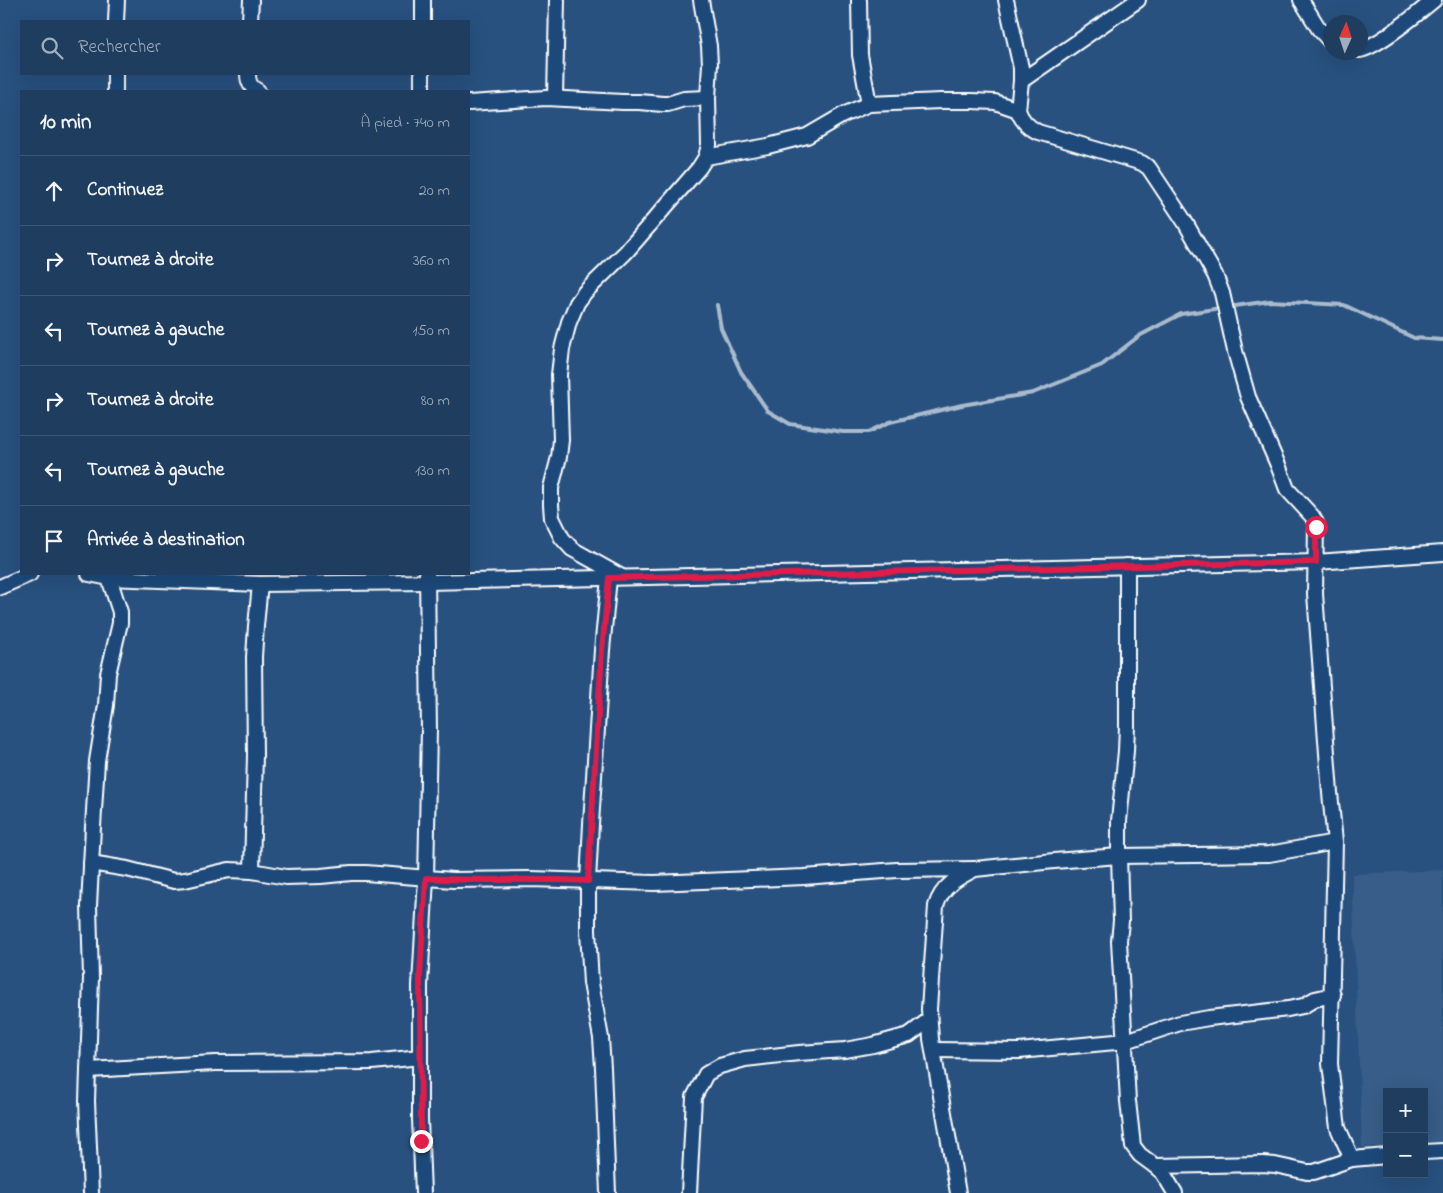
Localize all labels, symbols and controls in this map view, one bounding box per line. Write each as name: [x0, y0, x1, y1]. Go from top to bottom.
north arrow: [1323, 15, 1368, 60]
search box: [20, 20, 470, 75]
icon: search: [38, 34, 66, 62]
text: Rechercher: [78, 34, 161, 61]
text: 10 min: [40, 108, 91, 138]
text: À pied · 740 m: [360, 111, 450, 135]
icon: ahead: [40, 177, 68, 205]
text: Continuez: [87, 177, 163, 204]
text: 20 m: [419, 179, 450, 203]
icon: right: [40, 247, 68, 275]
text: Tournez à droite: [87, 247, 213, 274]
text: 360 m: [413, 249, 450, 273]
icon: left: [40, 317, 68, 345]
text: Tournez à gauche: [87, 317, 224, 344]
text: 150 m: [412, 319, 450, 343]
icon: right: [40, 387, 68, 415]
text: Tournez à droite: [87, 387, 213, 414]
text: 80 m: [421, 389, 450, 413]
icon: left: [40, 457, 68, 485]
text: Tournez à gauche: [87, 457, 224, 484]
text: 130 m: [415, 459, 450, 483]
route start: [1305, 516, 1328, 539]
icon: arrive: [40, 527, 68, 555]
text: Arrivée à destination: [87, 527, 245, 554]
map controls: [1383, 1088, 1428, 1178]
button: +: [1383, 1088, 1428, 1133]
route end: [410, 1130, 433, 1153]
button: −: [1383, 1133, 1428, 1178]

